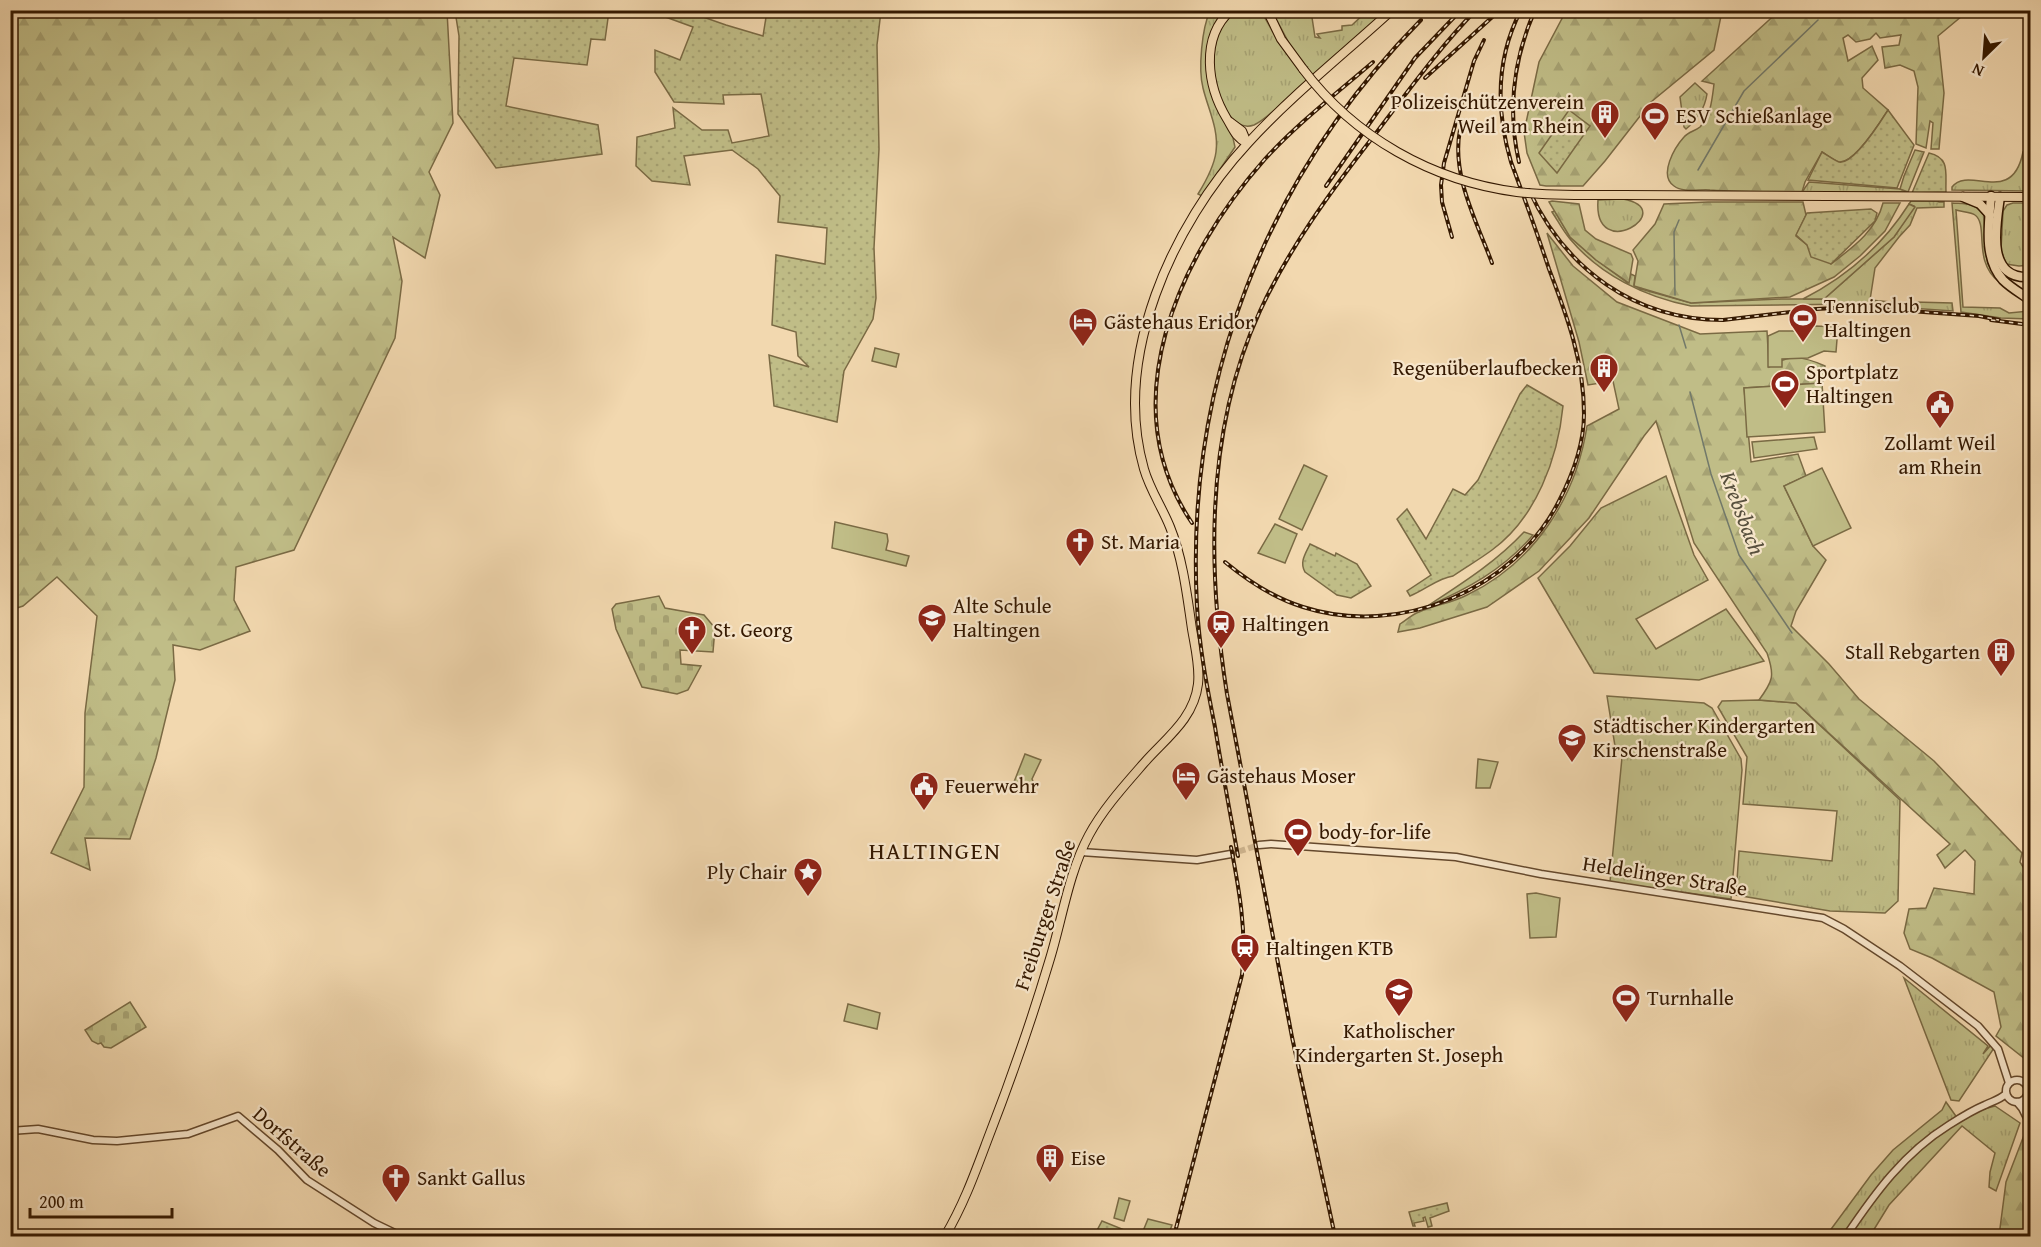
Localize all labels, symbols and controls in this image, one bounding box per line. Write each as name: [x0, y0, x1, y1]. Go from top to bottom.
north arrow: [1954, 27, 2014, 87]
text: N: [1967, 57, 1988, 84]
place label: Polizeischützenverein Weil am Rhein: [1391, 86, 1584, 141]
building icon: Polizeischützenverein Weil am Rhein: [1589, 98, 1621, 140]
sports icon: ESV Schießanlage: [1639, 100, 1671, 142]
place label: ESV Schießanlage: [1676, 100, 1832, 131]
place label: Tennisclub Haltingen: [1824, 290, 1920, 345]
sports icon: Tennisclub Haltingen: [1787, 302, 1819, 344]
hotel icon: Gästehaus Eridor: [1067, 306, 1099, 348]
place label: Gästehaus Eridor: [1104, 306, 1254, 337]
place label: Regenüberlaufbecken: [1393, 352, 1583, 383]
building icon: Regenüberlaufbecken: [1588, 352, 1620, 394]
place label: Sportplatz Haltingen: [1806, 356, 1898, 411]
sports icon: Sportplatz Haltingen: [1769, 368, 1801, 410]
public building icon: Zollamt Weil am Rhein: [1924, 388, 1956, 430]
place label: Zollamt Weil am Rhein: [1884, 427, 1996, 482]
water label: Krebsbach: [1712, 466, 1774, 560]
church icon: St. Maria: [1064, 526, 1096, 568]
place label: St. Maria: [1101, 526, 1180, 557]
place label: Alte Schule Haltingen: [953, 590, 1052, 645]
school or university icon: Alte Schule Haltingen: [916, 602, 948, 644]
station icon: Haltingen: [1205, 608, 1237, 650]
place label: Haltingen: [1242, 608, 1329, 639]
church icon: St. Georg: [676, 614, 708, 656]
place label: St. Georg: [713, 614, 793, 645]
place label: Stall Rebgarten: [1845, 636, 1980, 667]
building icon: Stall Rebgarten: [1985, 636, 2017, 678]
place label: Städtischer Kindergarten Kirschenstraße: [1593, 710, 1815, 765]
school or university icon: Städtischer Kindergarten Kirschenstraße: [1556, 722, 1588, 764]
hotel icon: Gästehaus Moser: [1170, 760, 1202, 802]
place label: Gästehaus Moser: [1207, 760, 1356, 791]
public building icon: Feuerwehr: [908, 770, 940, 812]
place label: Feuerwehr: [945, 770, 1039, 801]
sports icon: body-for-life: [1282, 816, 1314, 858]
place label: body-for-life: [1319, 816, 1431, 847]
district label: HALTINGEN: [869, 833, 1001, 868]
street label: Freiburger Straße: [1006, 835, 1084, 994]
street label: Heldelinger Straße: [1581, 847, 1750, 904]
place label: Ply Chair: [707, 856, 787, 887]
place icon: Ply Chair: [792, 856, 824, 898]
station icon: Haltingen KTB: [1229, 932, 1261, 974]
place label: Haltingen KTB: [1266, 932, 1394, 963]
school or university icon: Katholischer Kindergarten St. Joseph: [1383, 976, 1415, 1018]
sports icon: Turnhalle: [1610, 982, 1642, 1024]
place label: Turnhalle: [1647, 982, 1734, 1013]
place label: Katholischer Kindergarten St. Joseph: [1295, 1015, 1503, 1070]
street label: Dorfstraße: [246, 1099, 339, 1185]
building icon: Eise: [1034, 1142, 1066, 1184]
place label: Eise: [1071, 1142, 1106, 1173]
church icon: Sankt Gallus: [380, 1162, 412, 1204]
place label: Sankt Gallus: [417, 1162, 525, 1193]
scale bar: [30, 1181, 172, 1219]
text: 200 m: [39, 1188, 84, 1215]

